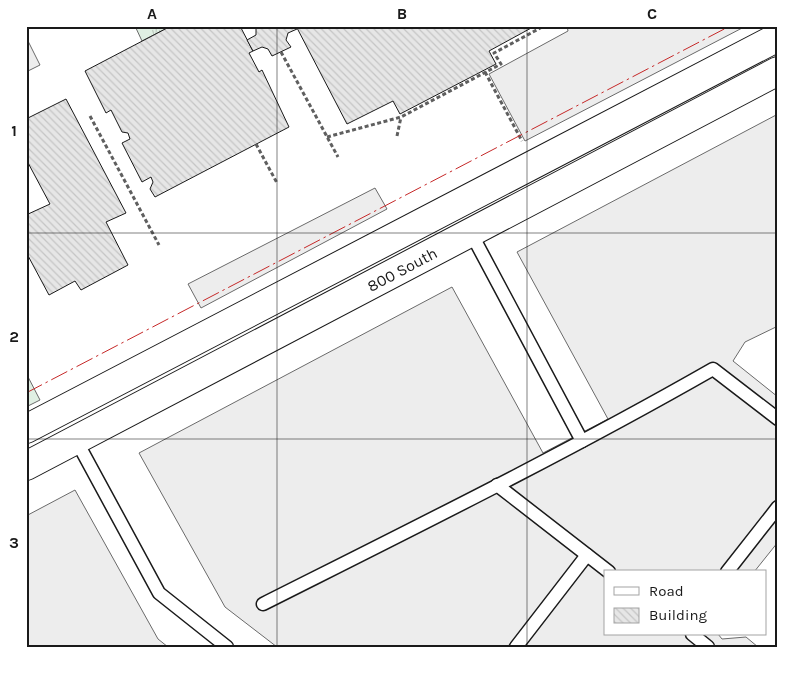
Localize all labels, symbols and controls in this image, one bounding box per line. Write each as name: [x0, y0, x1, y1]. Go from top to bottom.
text: A: [147, 4, 157, 23]
text: B: [397, 4, 407, 23]
text: C: [647, 4, 657, 23]
text: 1: [11, 121, 17, 140]
street label: 800 South: [364, 243, 440, 296]
text: 2: [9, 327, 19, 346]
text: 3: [9, 533, 19, 552]
legend: [604, 570, 766, 636]
text: Road: [649, 582, 684, 600]
text: Building: [649, 606, 707, 624]

